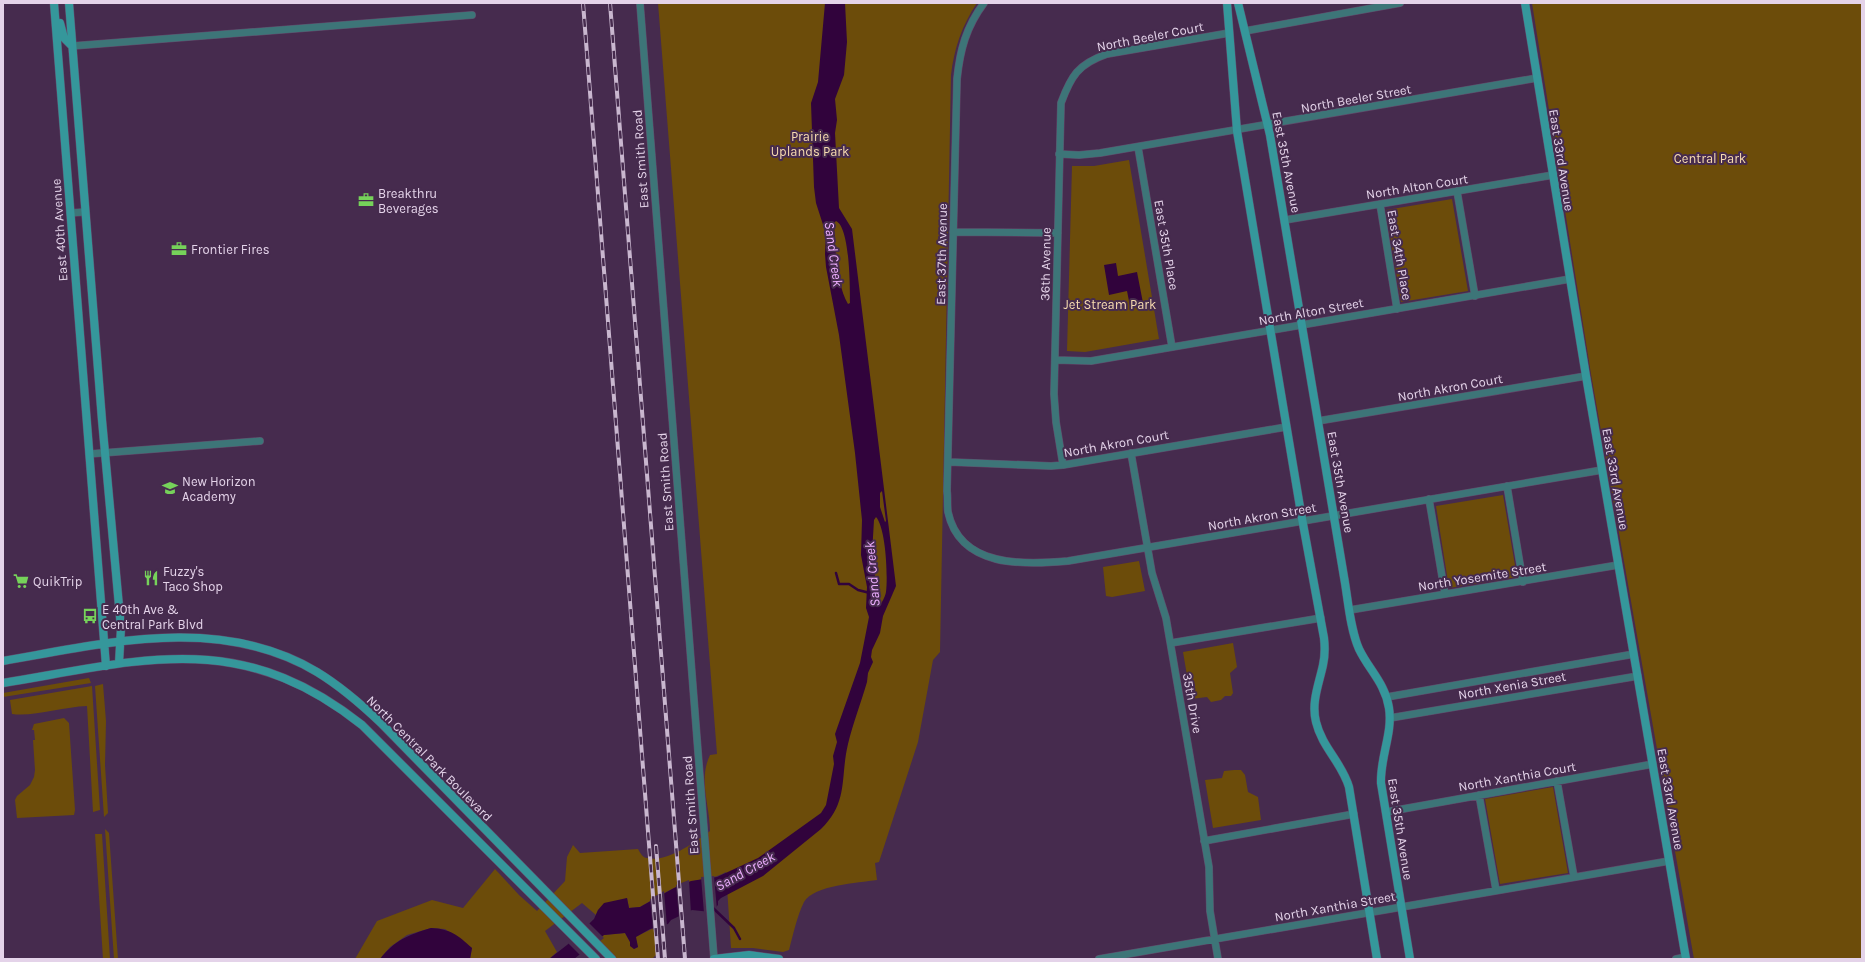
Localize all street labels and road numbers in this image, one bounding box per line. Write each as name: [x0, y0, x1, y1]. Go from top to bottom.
street label: North Beeler Court: [1095, 19, 1205, 54]
street label: North Beeler Street: [1300, 81, 1413, 116]
street label: East 33rd Avenue: [1546, 108, 1577, 212]
street label: East Smith Road: [630, 109, 651, 209]
street label: East 35th Avenue: [1269, 110, 1304, 214]
street label: North Alton Court: [1365, 171, 1469, 202]
street label: East 40th Avenue: [48, 178, 71, 282]
street label: East 35th Place: [1151, 199, 1182, 292]
street label: East 37th Avenue: [933, 203, 950, 305]
street label: East 34th Place: [1384, 209, 1415, 302]
street label: 36th Avenue: [1037, 227, 1054, 301]
street label: North Alton Street: [1257, 295, 1365, 328]
street label: North Akron Court: [1396, 371, 1504, 404]
street label: North Akron Court: [1062, 427, 1170, 460]
street label: East 33rd Avenue: [1599, 427, 1632, 531]
street label: East 35th Avenue: [1324, 430, 1357, 534]
street label: East Smith Road: [655, 432, 676, 532]
street label: North Akron Street: [1207, 500, 1318, 533]
street label: North Yosemite Street: [1417, 559, 1547, 594]
street label: North Xenia Street: [1457, 669, 1567, 702]
street label: 35th Drive: [1180, 672, 1205, 735]
street label: North Central Park Boulevard: [364, 692, 496, 824]
street label: East 33rd Avenue: [1654, 747, 1687, 851]
street label: East Smith Road: [680, 755, 701, 855]
street label: North Xanthia Court: [1457, 759, 1577, 794]
street label: East 35th Avenue: [1385, 777, 1416, 881]
street label: North Xanthia Street: [1274, 888, 1397, 925]

